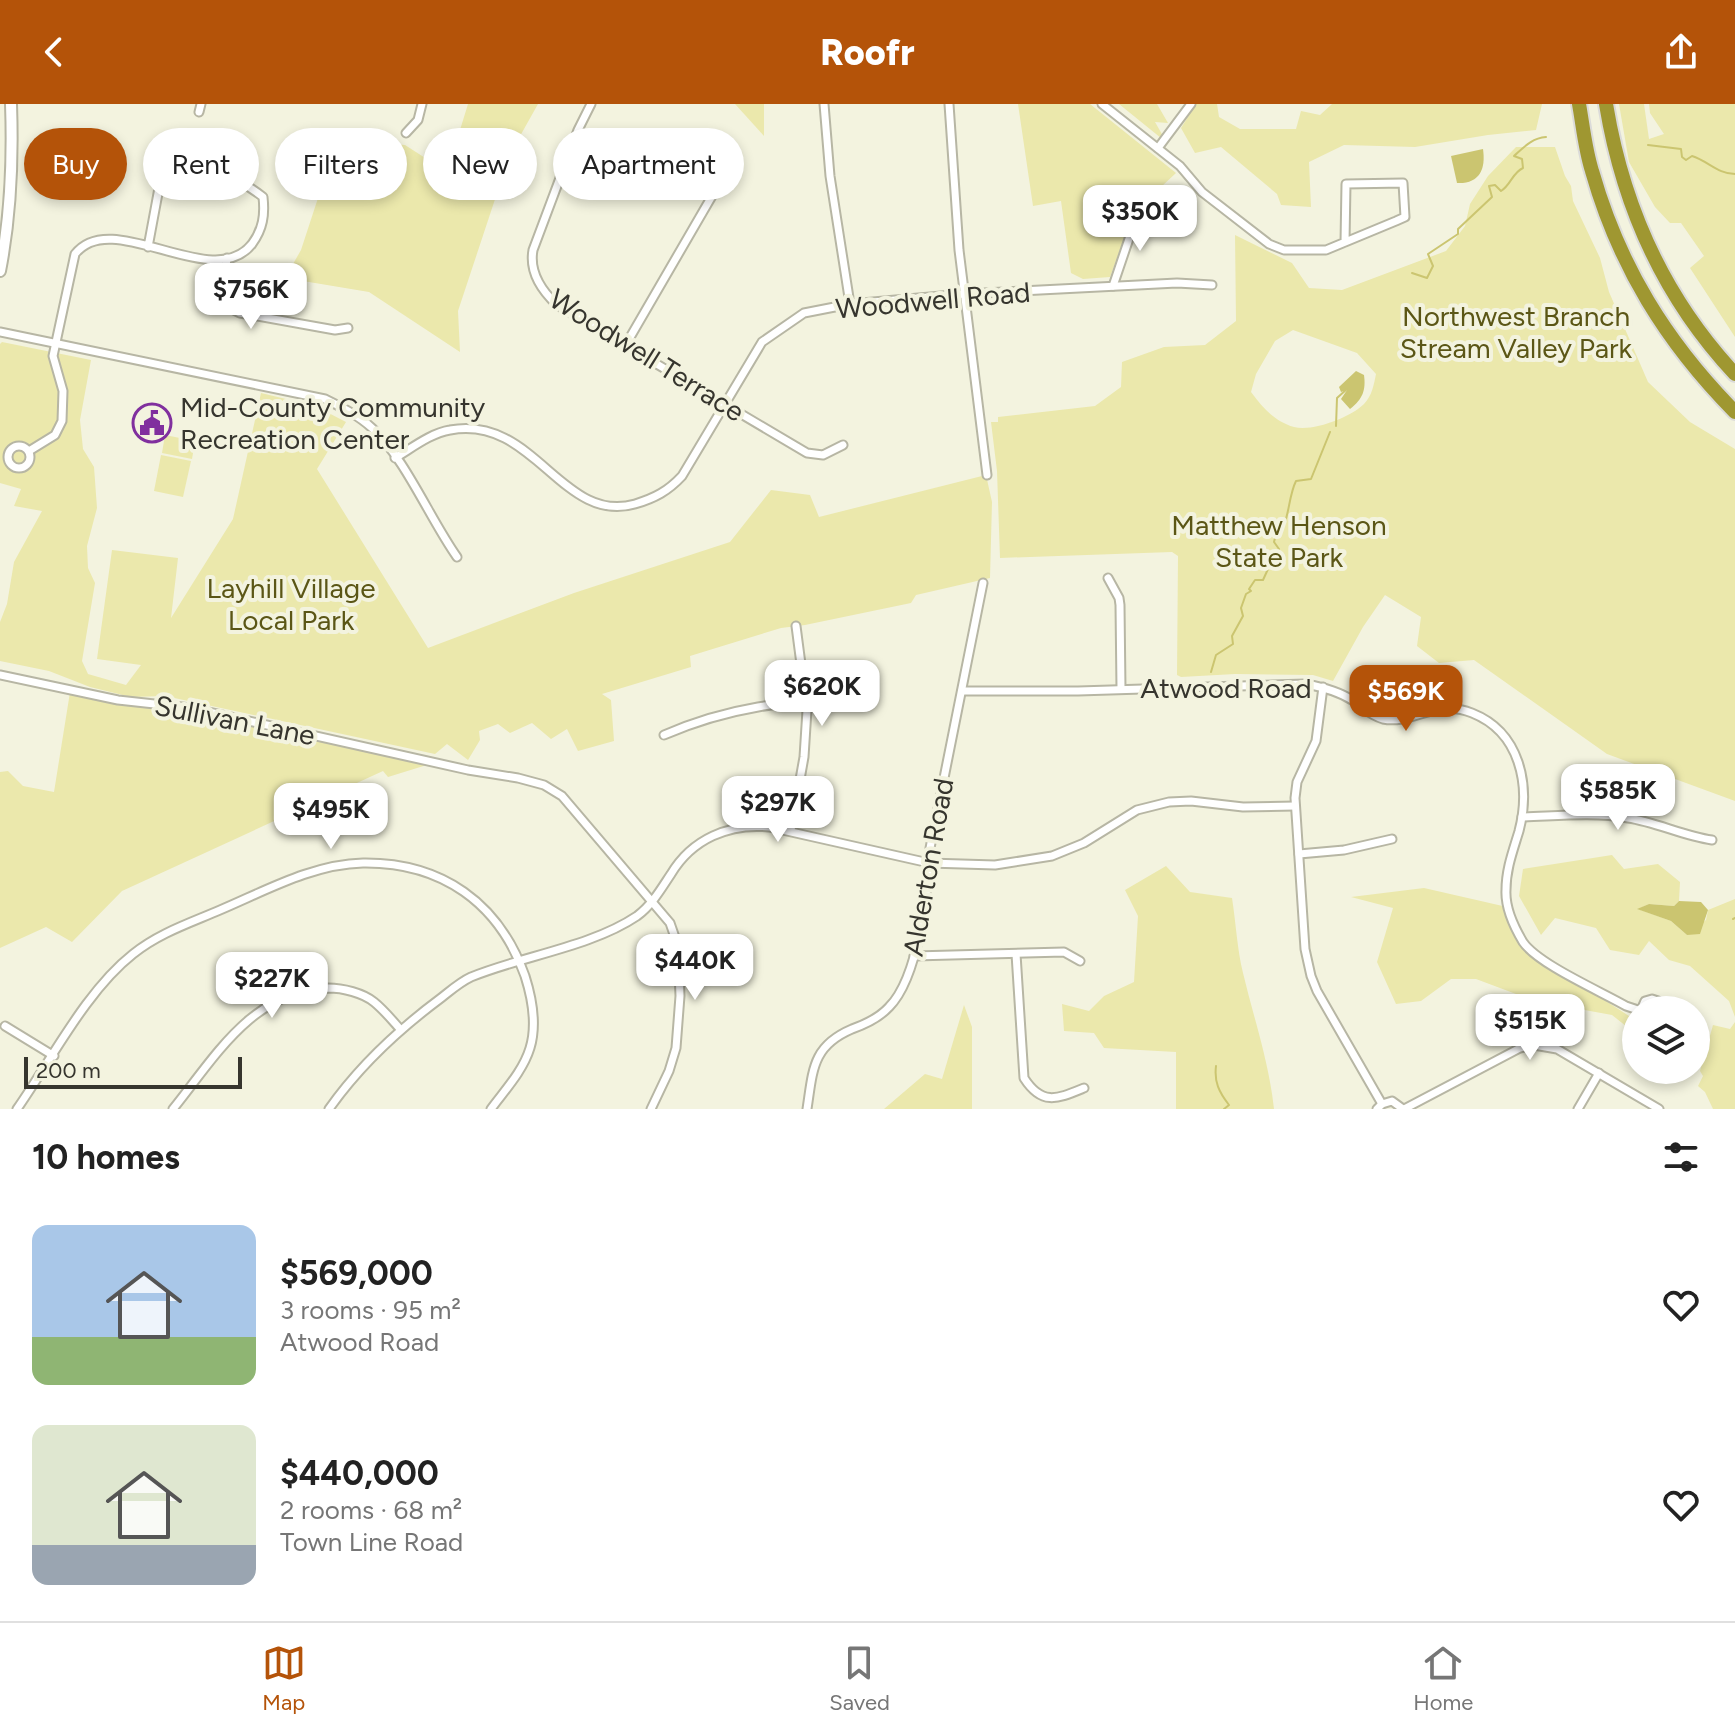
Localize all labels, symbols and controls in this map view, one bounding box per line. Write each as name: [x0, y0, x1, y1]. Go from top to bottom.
icon: back: [32, 30, 76, 74]
icon: share: [1659, 30, 1703, 74]
text: Roofr: [820, 31, 915, 74]
chip: Buy: [24, 128, 127, 200]
chip: Rent: [143, 128, 259, 200]
chip: Filters: [275, 128, 407, 200]
chip: New: [423, 128, 537, 200]
chip: Apartment: [553, 128, 744, 200]
pin: $350K: [1084, 185, 1196, 253]
text: $350K: [1101, 195, 1179, 227]
pin: $756K: [195, 263, 307, 331]
text: $756K: [213, 273, 289, 305]
street label: Woodwell Road: [834, 275, 1032, 325]
street label: Woodwell Terrace: [543, 281, 751, 429]
park label: Northwest Branch Stream Valley Park: [1400, 299, 1633, 365]
place label: Mid-County Community Recreation Center: [180, 390, 486, 456]
public building icon: Mid-County Community Recreation Center: [131, 402, 173, 444]
park label: Matthew Henson State Park: [1171, 508, 1387, 574]
park label: Layhill Village Local Park: [207, 571, 375, 637]
pin: $620K: [766, 660, 878, 728]
pin: $569K: [1350, 665, 1462, 733]
text: $620K: [783, 670, 861, 702]
street label: Atwood Road: [1140, 671, 1312, 705]
text: $569K: [1368, 675, 1445, 707]
street label: Sullivan Lane: [152, 688, 318, 752]
pin: $585K: [1562, 764, 1674, 832]
text: $585K: [1579, 774, 1657, 806]
street label: Alderton Road: [896, 775, 960, 959]
pin: $297K: [722, 776, 834, 844]
pin: $495K: [275, 783, 387, 851]
text: $297K: [740, 786, 816, 818]
text: $495K: [292, 793, 370, 825]
pin: $440K: [639, 934, 751, 1002]
text: $440K: [654, 944, 736, 976]
pin: $227K: [216, 952, 328, 1020]
text: $227K: [234, 962, 310, 994]
pin: $515K: [1474, 994, 1586, 1062]
map controls: [1622, 996, 1710, 1084]
button: layers: [1622, 996, 1710, 1084]
text: $515K: [1494, 1004, 1566, 1036]
scale bar: [24, 1053, 242, 1089]
text: 200 m: [36, 1057, 101, 1084]
icon: filters: [1659, 1135, 1703, 1179]
text: 10 homes: [32, 1137, 180, 1178]
text: $569,000: [280, 1253, 433, 1294]
icon: home: [96, 1257, 192, 1353]
icon: heart: [1659, 1283, 1703, 1327]
text: 3 rooms · 95 m²: [280, 1294, 461, 1326]
text: Atwood Road: [280, 1326, 439, 1358]
text: $440,000: [280, 1453, 439, 1494]
icon: home: [96, 1457, 192, 1553]
icon: heart: [1659, 1483, 1703, 1527]
text: 2 rooms · 68 m²: [280, 1494, 462, 1526]
text: Town Line Road: [280, 1526, 463, 1558]
tab: Map: [262, 1641, 306, 1716]
tab: Saved: [829, 1641, 890, 1716]
tab: Home: [1413, 1641, 1473, 1716]

